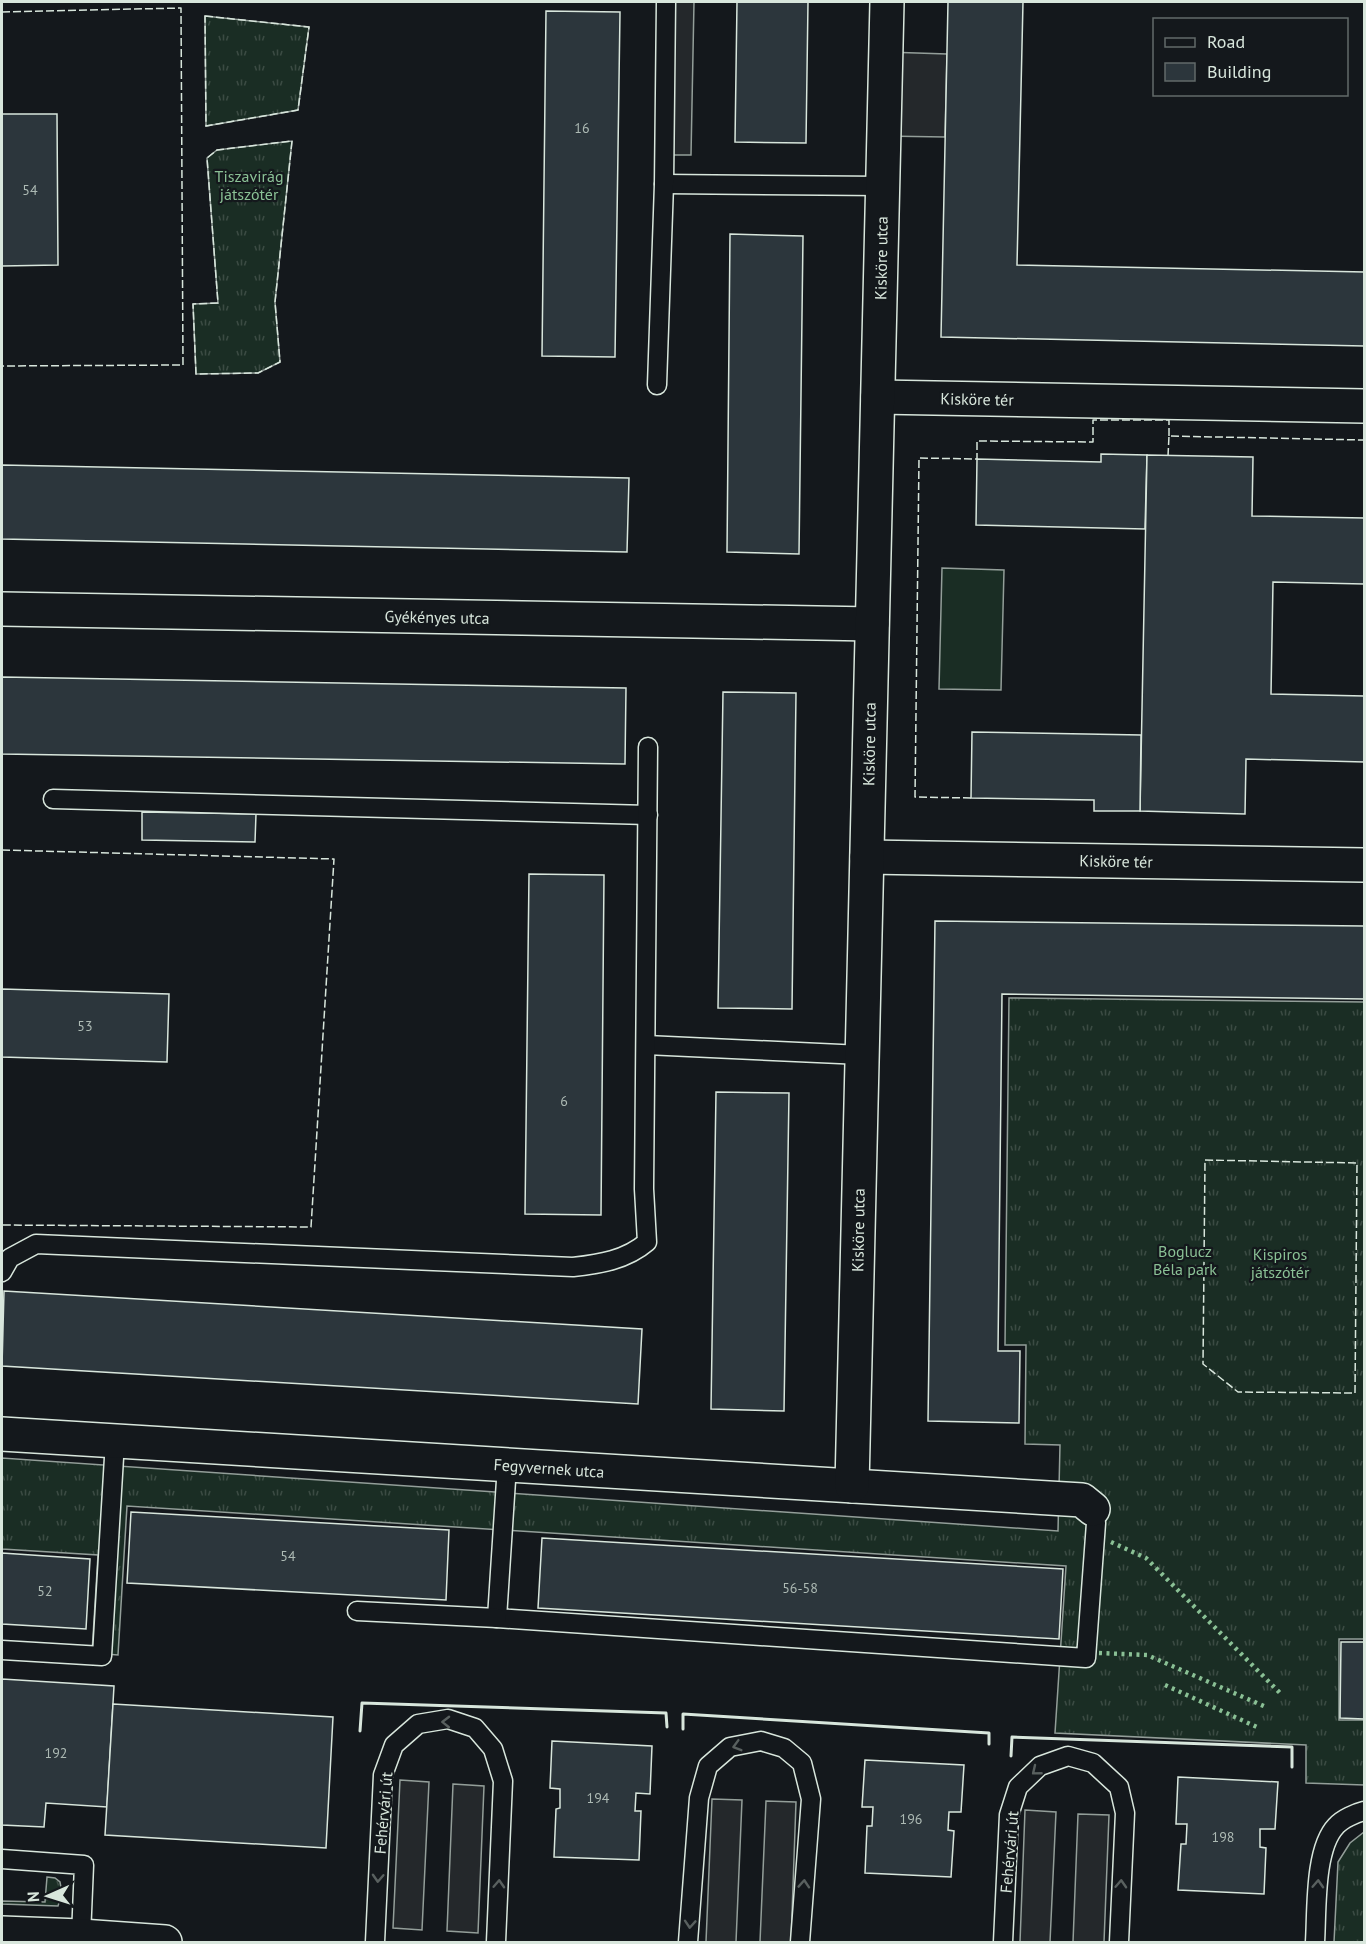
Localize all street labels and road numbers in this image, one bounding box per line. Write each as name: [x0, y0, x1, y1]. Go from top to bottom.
street label: Kisköre utca: [870, 216, 892, 300]
street label: Kisköre tér: [940, 388, 1014, 410]
street label: Gyékényes utca: [384, 606, 490, 628]
street label: Kisköre utca: [858, 702, 880, 786]
street label: Kisköre tér: [1079, 850, 1153, 872]
street label: Kisköre utca: [847, 1188, 869, 1272]
street label: Fegyvernek utca: [493, 1454, 605, 1482]
street label: Fehérvári út: [369, 1771, 397, 1855]
street label: Fehérvári út: [995, 1810, 1023, 1894]

